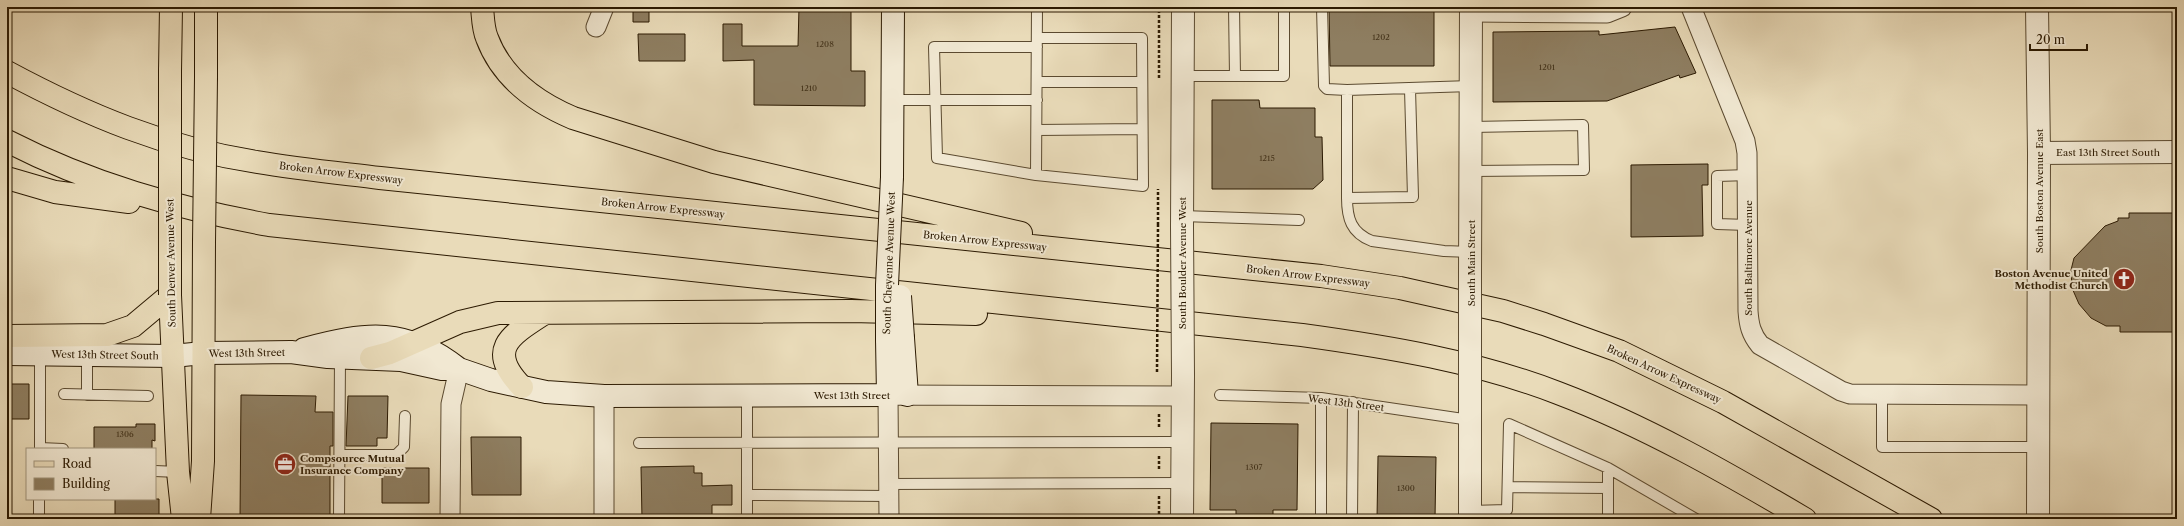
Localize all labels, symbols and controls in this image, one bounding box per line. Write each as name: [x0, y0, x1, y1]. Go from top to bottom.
scale bar: [2030, 26, 2087, 52]
house number: 1202: [1372, 32, 1390, 42]
text: 20 m: [2036, 32, 2065, 47]
house number: 1208: [816, 39, 834, 49]
house number: 1201: [1539, 62, 1556, 72]
house number: 1210: [801, 83, 817, 93]
street label: South Boston Avenue East: [2033, 128, 2046, 253]
street label: East 13th Street South: [2056, 146, 2161, 159]
house number: 1215: [1259, 153, 1275, 163]
street label: Broken Arrow Expressway: [278, 159, 404, 187]
street label: South Cheyenne Avenue West: [880, 191, 898, 335]
street label: Broken Arrow Expressway: [600, 195, 726, 221]
street label: South Boulder Avenue West: [1176, 196, 1189, 329]
street label: South Denver Avenue West: [163, 198, 179, 328]
street label: South Baltimore Avenue: [1742, 200, 1755, 316]
street label: South Main Street: [1465, 219, 1478, 306]
street label: Broken Arrow Expressway: [922, 228, 1048, 254]
street label: Broken Arrow Expressway: [1245, 262, 1371, 290]
church icon: Boston Avenue United Methodist Church: [2111, 266, 2137, 292]
place label: Boston Avenue United Methodist Church: [1994, 267, 2108, 292]
street label: Broken Arrow Expressway: [1605, 342, 1724, 406]
street label: West 13th Street: [208, 346, 286, 360]
street label: West 13th Street South: [50, 348, 160, 362]
street label: West 13th Street: [813, 389, 891, 402]
street label: West 13th Street: [1306, 392, 1385, 414]
house number: 1306: [116, 429, 134, 439]
legend: [26, 448, 156, 500]
office icon: Compsource Mutual Insurance Company: [272, 451, 298, 477]
place label: Compsource Mutual Insurance Company: [300, 452, 405, 477]
text: Road: [62, 456, 92, 471]
house number: 1307: [1246, 462, 1262, 472]
text: Building: [62, 476, 110, 491]
house number: 1300: [1397, 483, 1415, 493]

